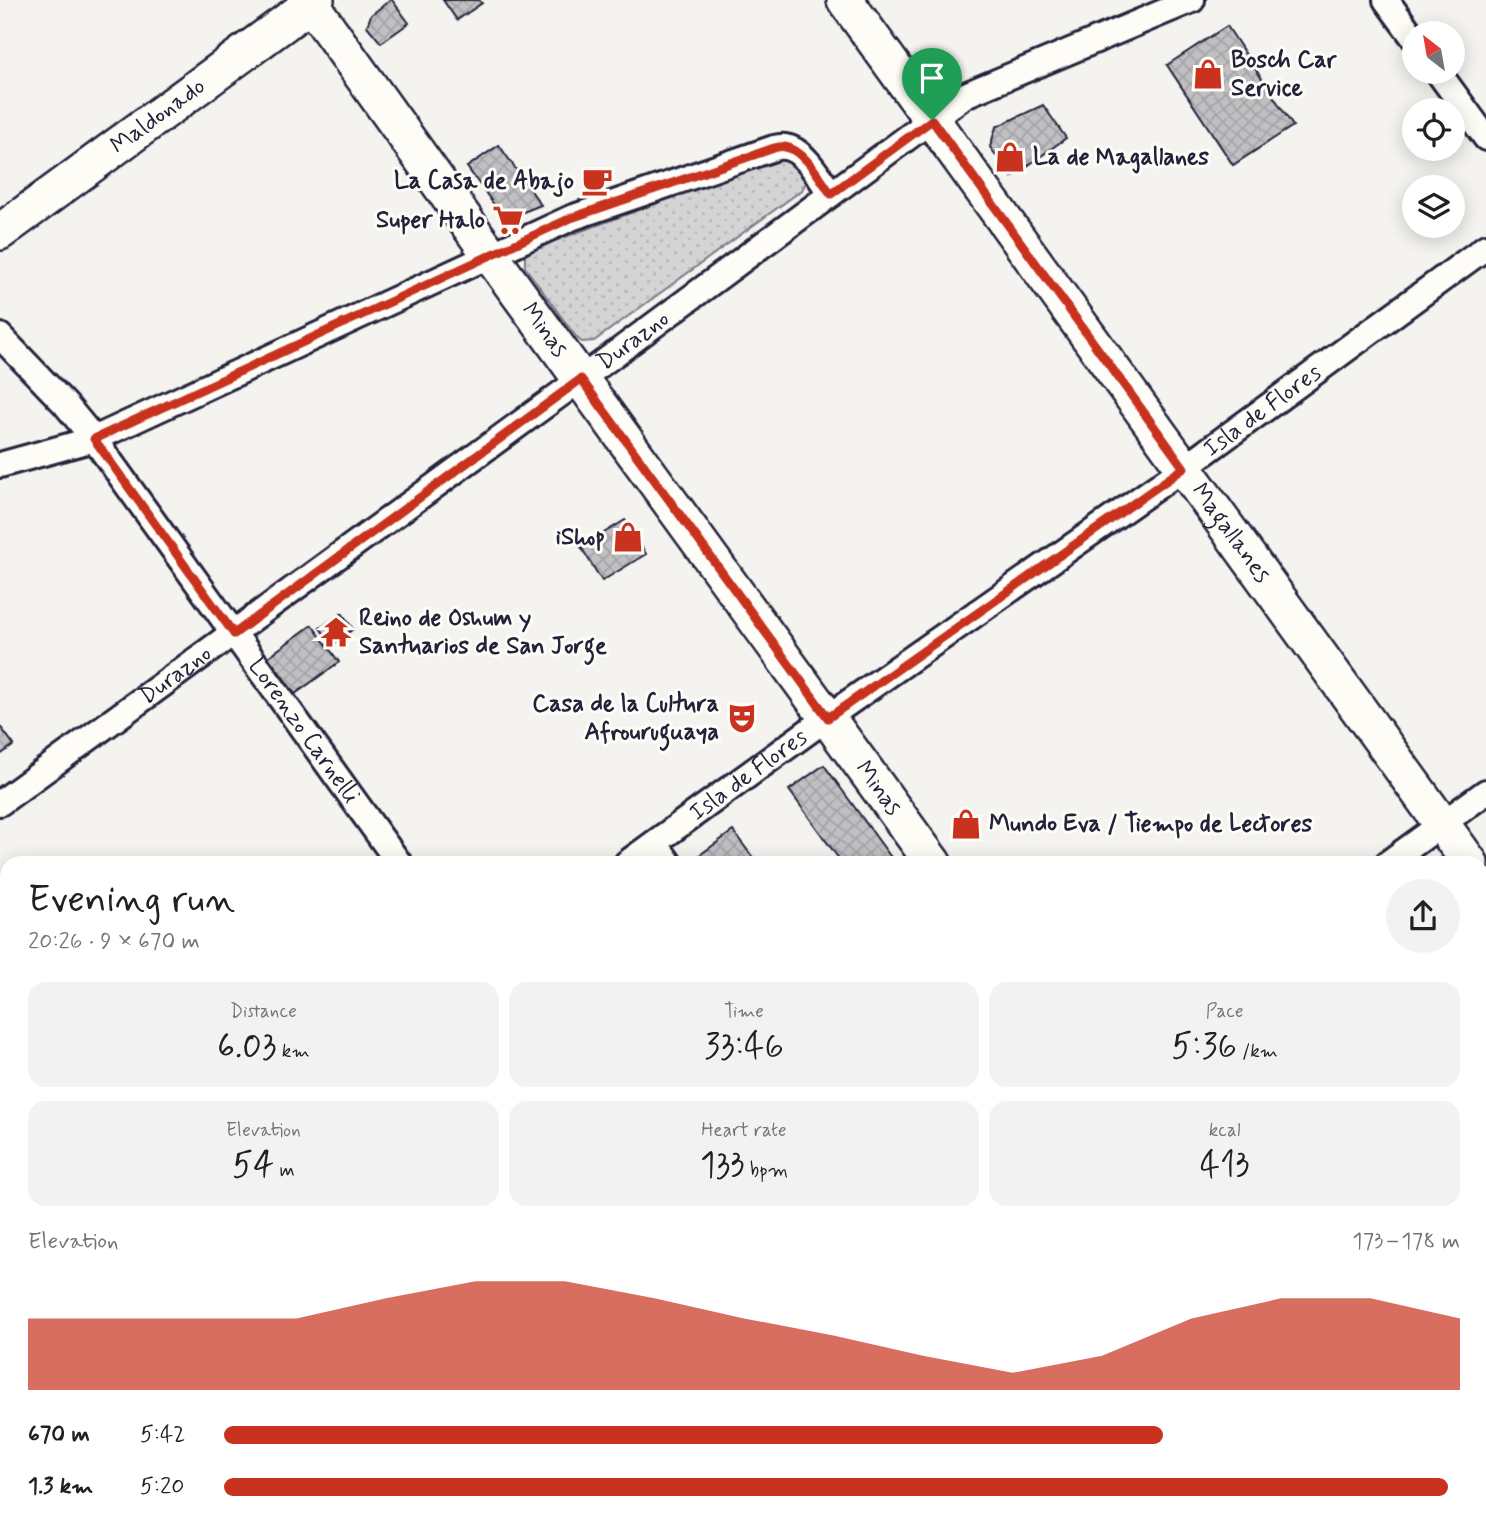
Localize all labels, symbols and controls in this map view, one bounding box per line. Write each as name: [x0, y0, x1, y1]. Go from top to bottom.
north arrow: [1402, 21, 1465, 84]
map controls: [1402, 21, 1465, 238]
place label: Bosch Car Service: [1231, 45, 1338, 104]
pin: [902, 48, 962, 120]
shop icon: Bosch Car Service: [1191, 57, 1225, 91]
icon: arrive: [913, 59, 951, 97]
street label: Maldonado: [104, 71, 212, 161]
button: locate: [1402, 98, 1465, 161]
shop icon: La de Magallanes: [993, 140, 1027, 174]
place label: La de Magallanes: [1033, 142, 1209, 174]
cafe icon: La Casa de Abajo: [580, 164, 614, 198]
place label: La Casa de Abajo: [394, 166, 574, 197]
button: layers: [1402, 175, 1465, 238]
supermarket icon: Super Halo: [491, 203, 525, 237]
place label: Super Halo: [376, 205, 485, 236]
street label: Minas: [514, 296, 575, 363]
street label: Durazno: [591, 303, 675, 378]
street label: Isla de Flores: [1197, 357, 1328, 464]
street label: Magallanes: [1184, 477, 1278, 589]
shop icon: iShop: [611, 520, 645, 554]
place label: iShop: [556, 522, 605, 553]
place label: Reino de Oshum y Santuarios de San Jorge: [359, 603, 607, 665]
temple icon: Reino de Oshum y Santuarios de San Jorge: [319, 615, 353, 649]
street label: Durazno: [133, 638, 218, 712]
street label: Lorenzo Carnelli: [241, 652, 367, 810]
place label: Casa de la Cultura Afrouruguaya: [532, 689, 719, 751]
theatre icon: Casa de la Cultura Afrouruguaya: [725, 701, 759, 735]
street label: Isla de Flores: [683, 721, 814, 828]
street label: Minas: [848, 755, 909, 822]
shop icon: Mundo Eva / Tiempo de Lectores: [949, 807, 983, 841]
place label: Mundo Eva / Tiempo de Lectores: [989, 809, 1312, 840]
text: Evening run: [28, 876, 235, 925]
button: share: [1386, 879, 1460, 953]
text: 20:26 · 9 × 670 m: [28, 927, 200, 957]
text: Distance: [230, 999, 297, 1024]
text: Time: [724, 999, 764, 1024]
text: Pace: [1206, 999, 1244, 1024]
text: 6.03: [217, 1024, 277, 1070]
text: 33:46: [704, 1024, 784, 1070]
text: 5:36: [1171, 1024, 1237, 1070]
text: km: [277, 1039, 310, 1064]
text: /km: [1237, 1039, 1278, 1064]
text: Elevation: [226, 1118, 301, 1143]
text: Heart rate: [701, 1118, 787, 1143]
text: kcal: [1209, 1118, 1241, 1143]
text: 54: [232, 1143, 274, 1189]
text: 133: [700, 1143, 745, 1189]
text: 413: [1200, 1143, 1250, 1189]
text: m: [274, 1158, 295, 1183]
text: bpm: [745, 1158, 788, 1183]
text: Elevation: [28, 1227, 119, 1257]
text: 173–178 m: [1352, 1227, 1460, 1257]
text: 670 m: [28, 1420, 90, 1450]
text: 5:42: [140, 1420, 185, 1450]
text: 1.3 km: [28, 1472, 93, 1502]
text: 5:20: [140, 1472, 184, 1502]

